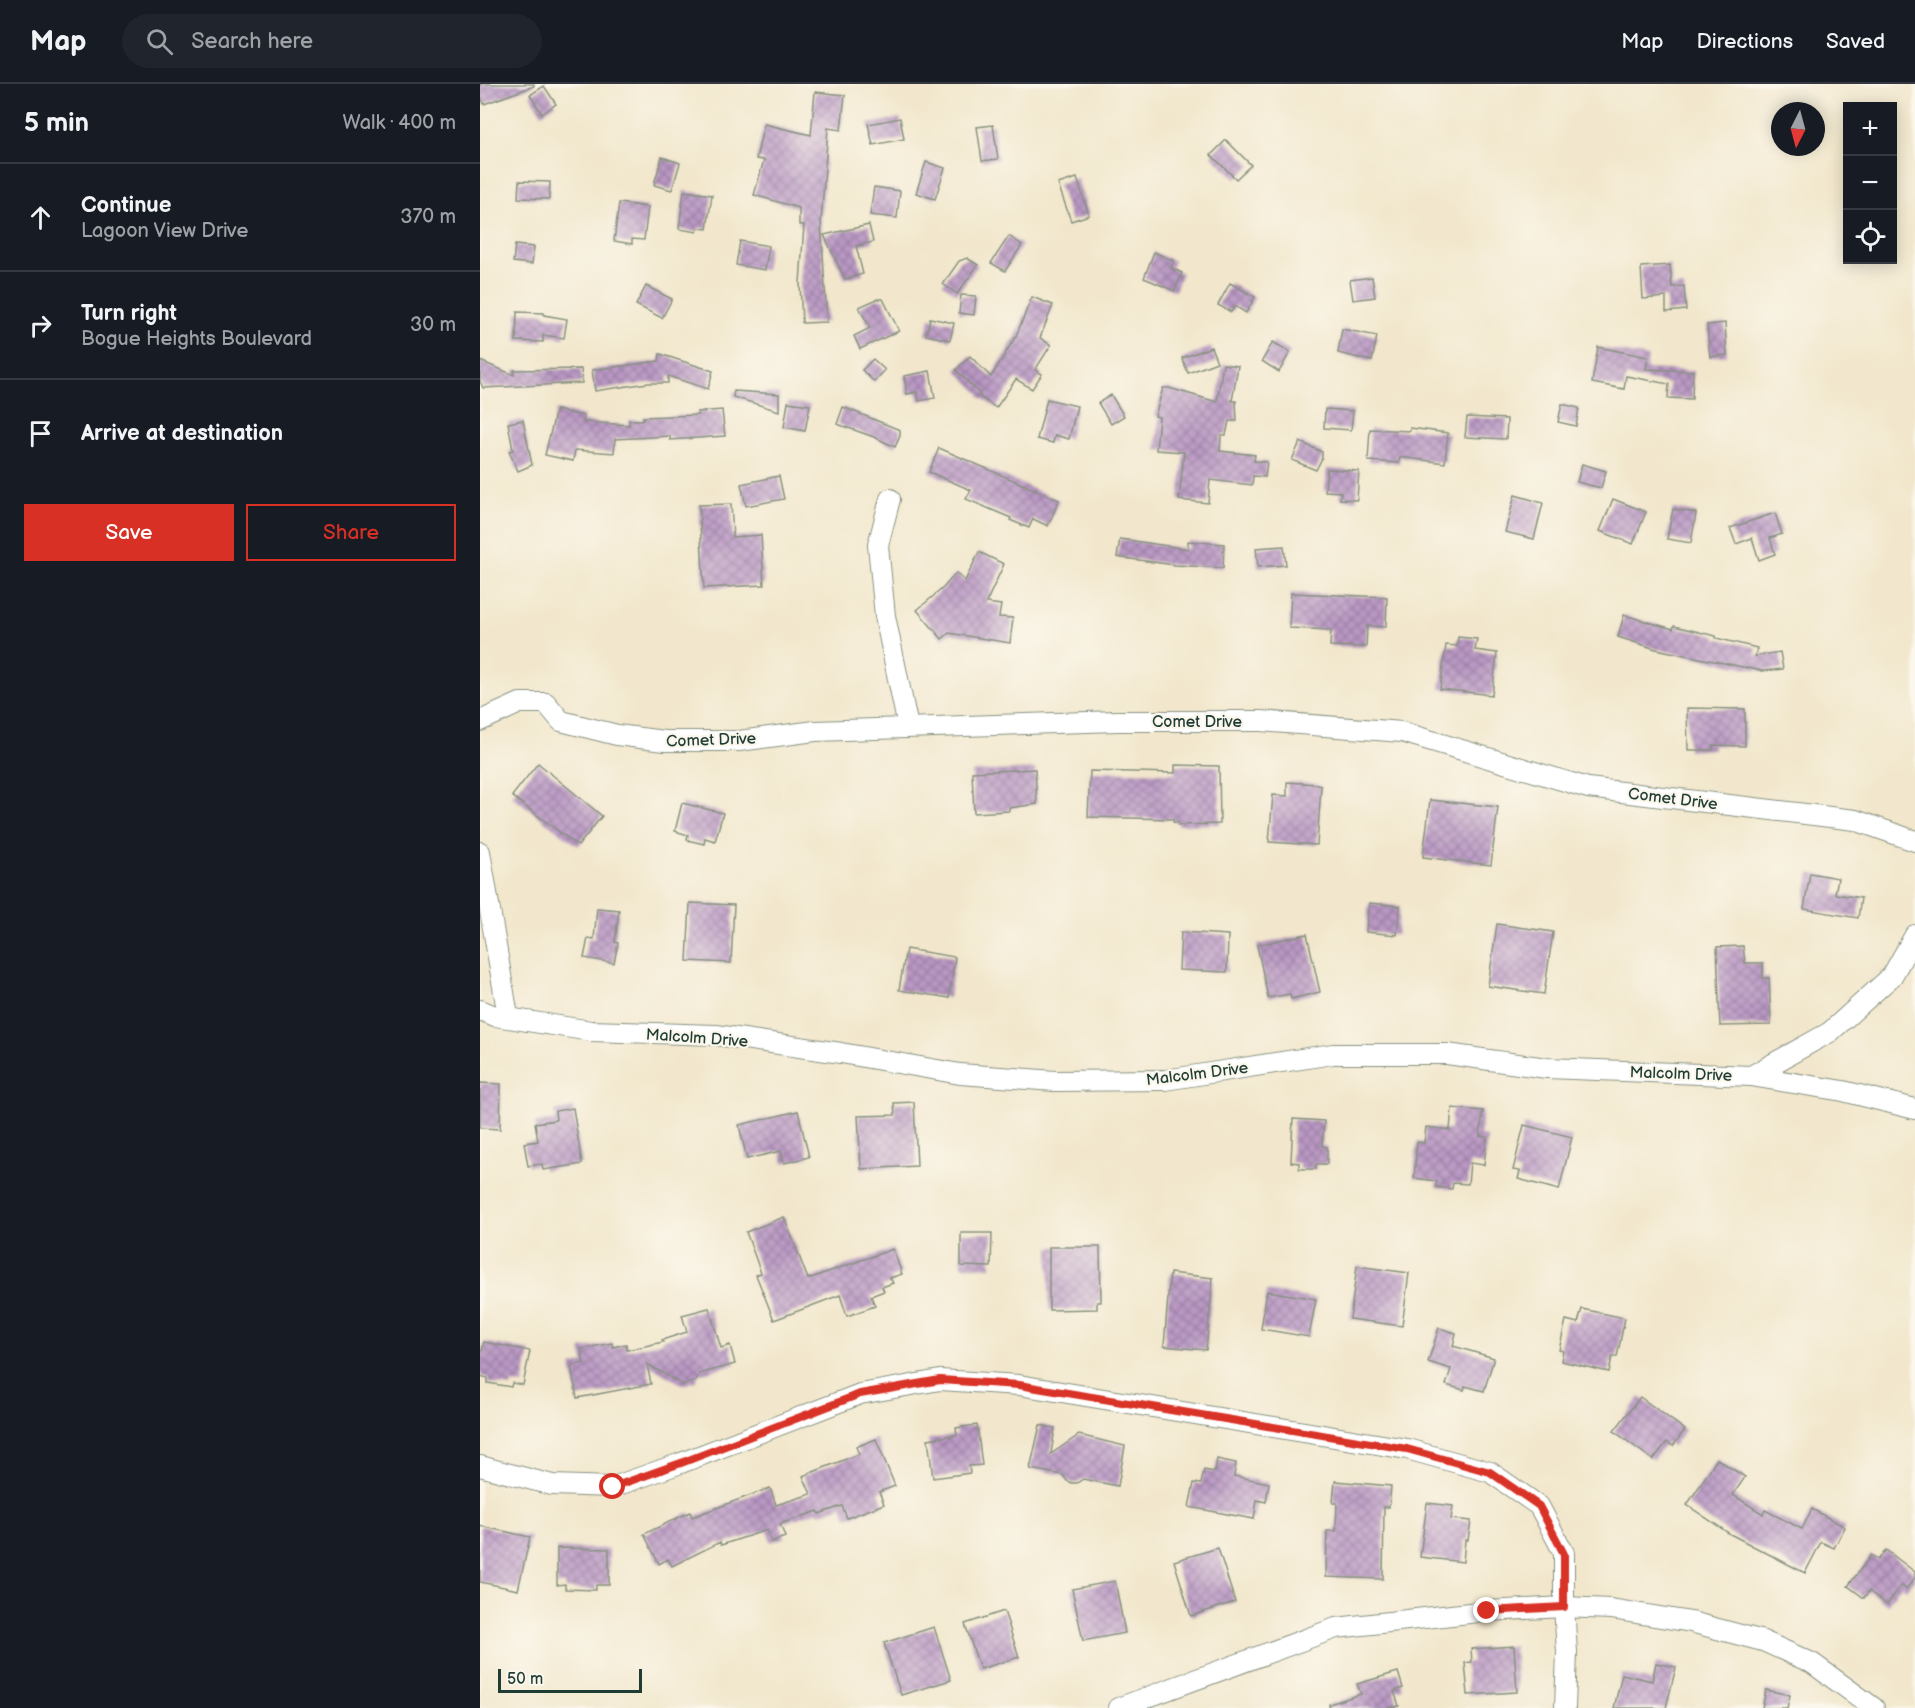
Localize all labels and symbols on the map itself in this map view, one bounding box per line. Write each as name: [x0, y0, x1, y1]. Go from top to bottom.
north arrow: [1771, 102, 1825, 156]
street label: Comet Drive: [1152, 713, 1243, 732]
street label: Comet Drive: [666, 729, 757, 752]
street label: Comet Drive: [1627, 785, 1719, 814]
street label: Malcolm Drive: [645, 1025, 749, 1052]
street label: Malcolm Drive: [1145, 1059, 1250, 1090]
street label: Malcolm Drive: [1629, 1063, 1733, 1086]
route start: [599, 1473, 625, 1499]
route end: [1473, 1597, 1499, 1623]
scale bar: [498, 1666, 642, 1694]

